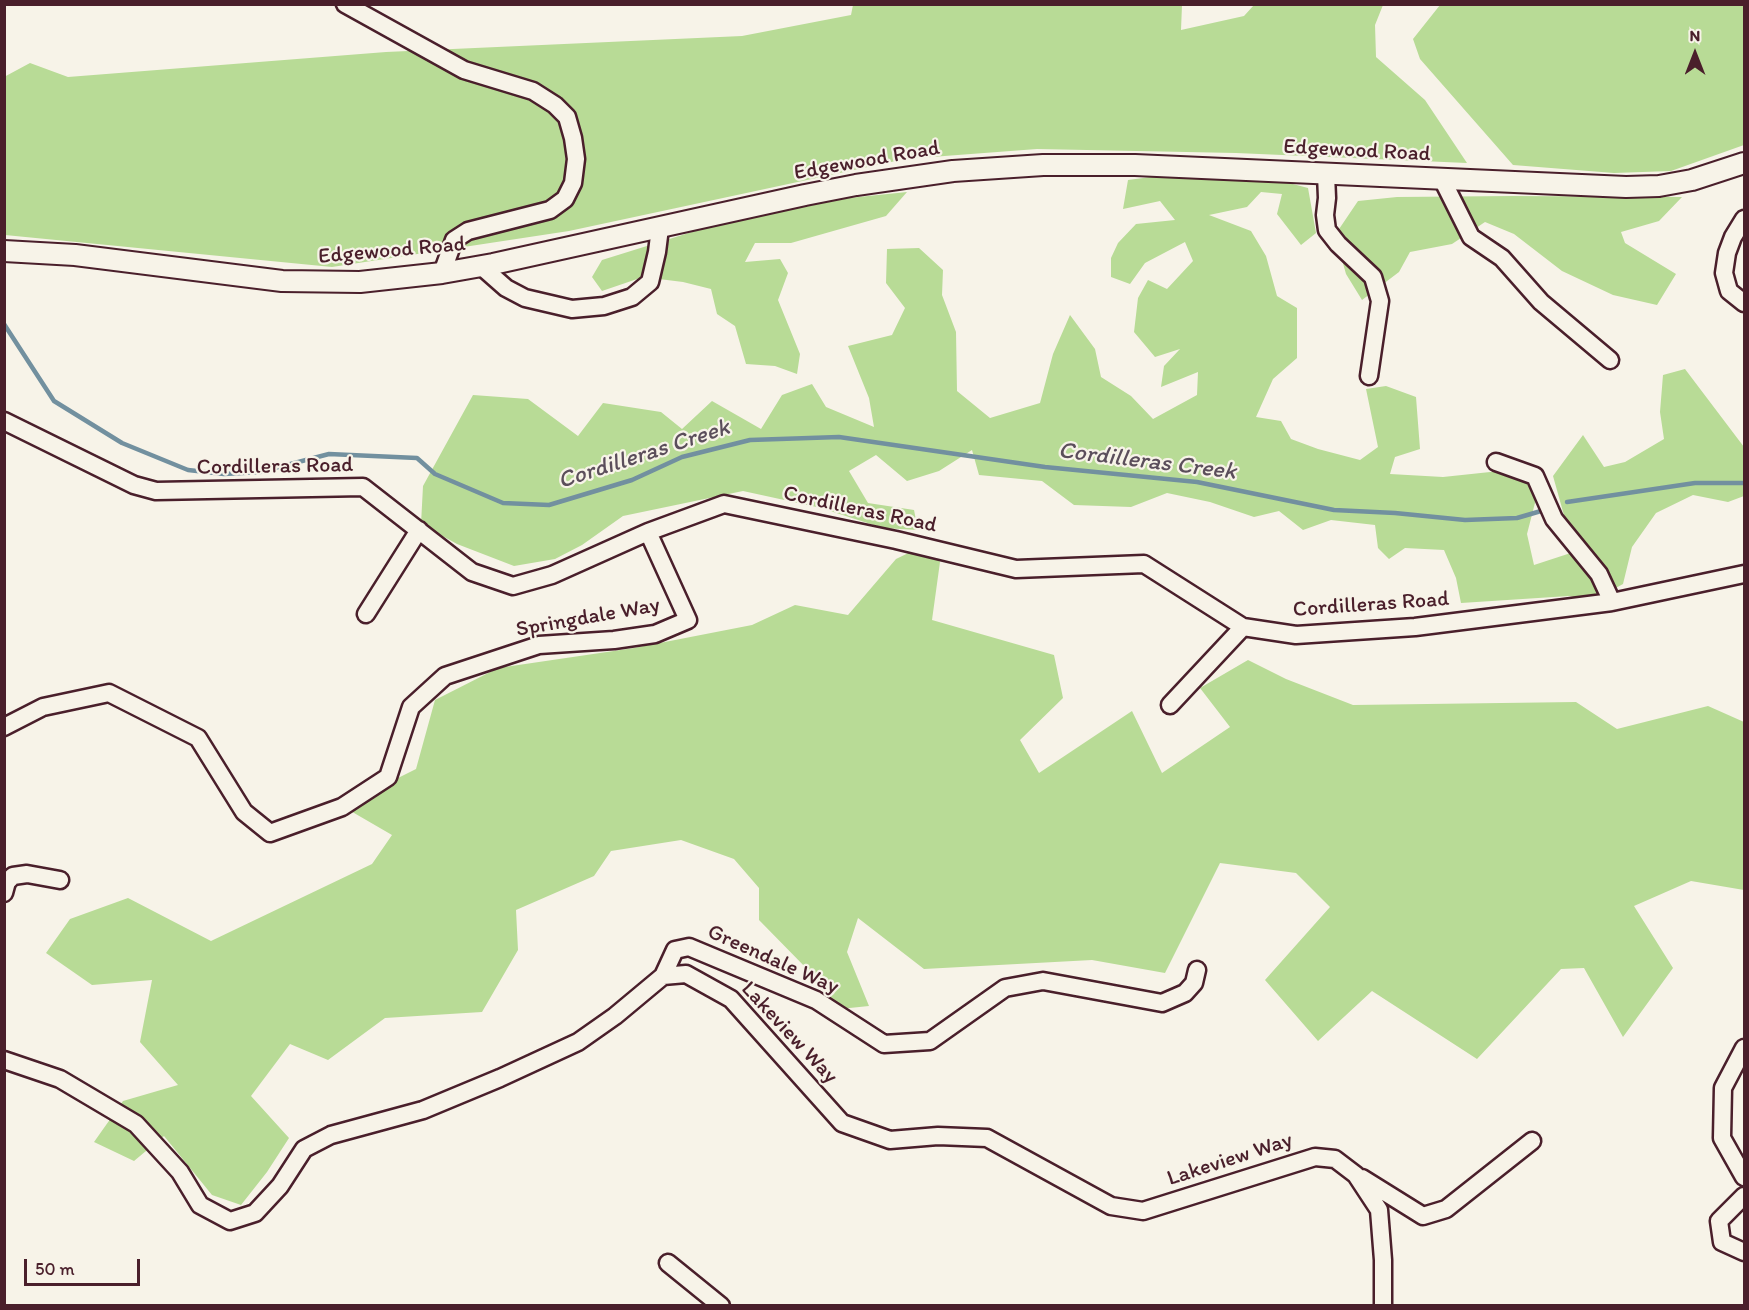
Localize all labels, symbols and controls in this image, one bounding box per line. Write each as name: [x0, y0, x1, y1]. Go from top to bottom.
north arrow: [1665, 24, 1725, 84]
text: N: [1690, 26, 1700, 45]
street label: Edgewood Road: [1283, 134, 1431, 168]
street label: Edgewood Road: [792, 135, 942, 187]
street label: Edgewood Road: [317, 231, 467, 271]
water label: Cordilleras Creek: [554, 414, 734, 496]
water label: Cordilleras Creek: [1056, 437, 1238, 487]
street label: Cordilleras Road: [196, 452, 354, 482]
street label: Cordilleras Road: [781, 481, 939, 539]
street label: Cordilleras Road: [1292, 586, 1450, 624]
street label: Springdale Way: [514, 592, 662, 644]
street label: Greendale Way: [703, 919, 843, 1001]
street label: Lakeview Way: [735, 976, 843, 1090]
street label: Lakeview Way: [1164, 1127, 1296, 1193]
scale bar: [27, 1247, 142, 1285]
text: 50 m: [35, 1258, 75, 1280]

